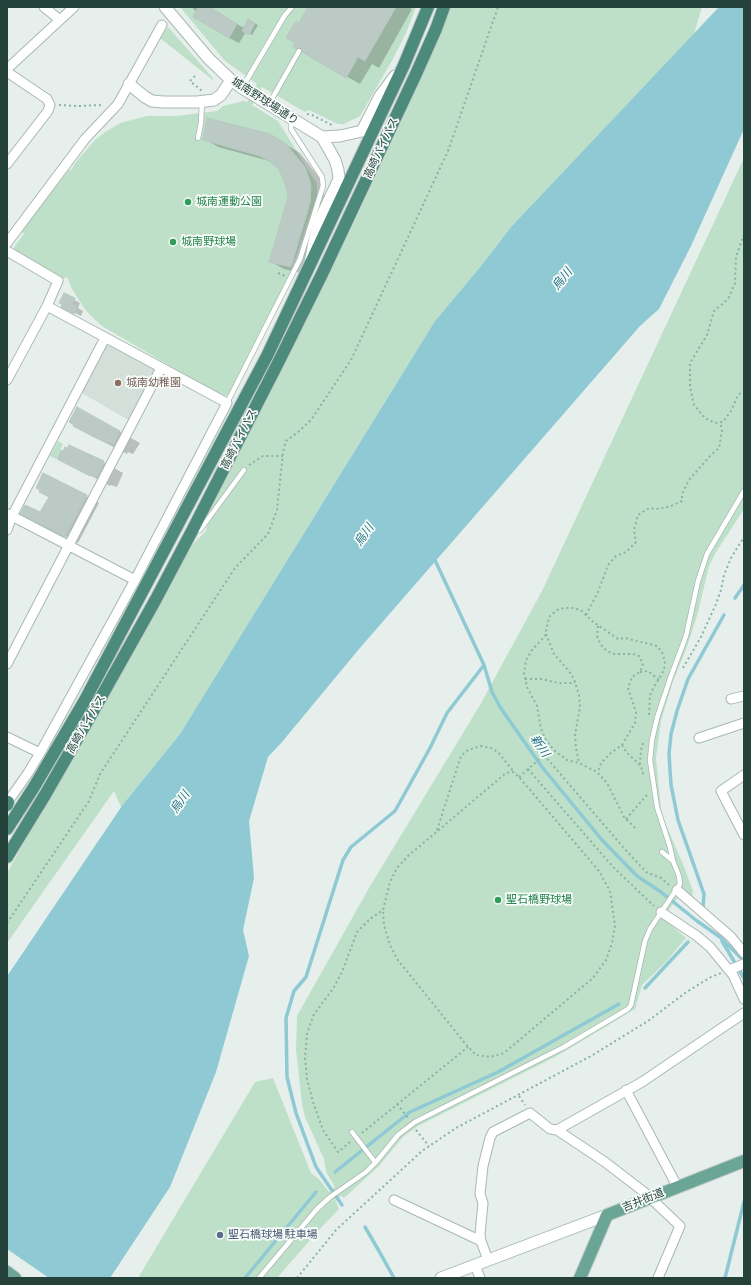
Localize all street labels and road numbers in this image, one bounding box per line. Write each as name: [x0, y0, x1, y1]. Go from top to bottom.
street label: 城南野球場通り: [229, 74, 301, 128]
street label: 高崎バイパス: [361, 115, 401, 181]
street label: 高崎バイパス: [218, 407, 260, 471]
street label: 高崎バイパス: [64, 692, 108, 756]
street label: 吉井街道: [620, 1186, 666, 1214]

